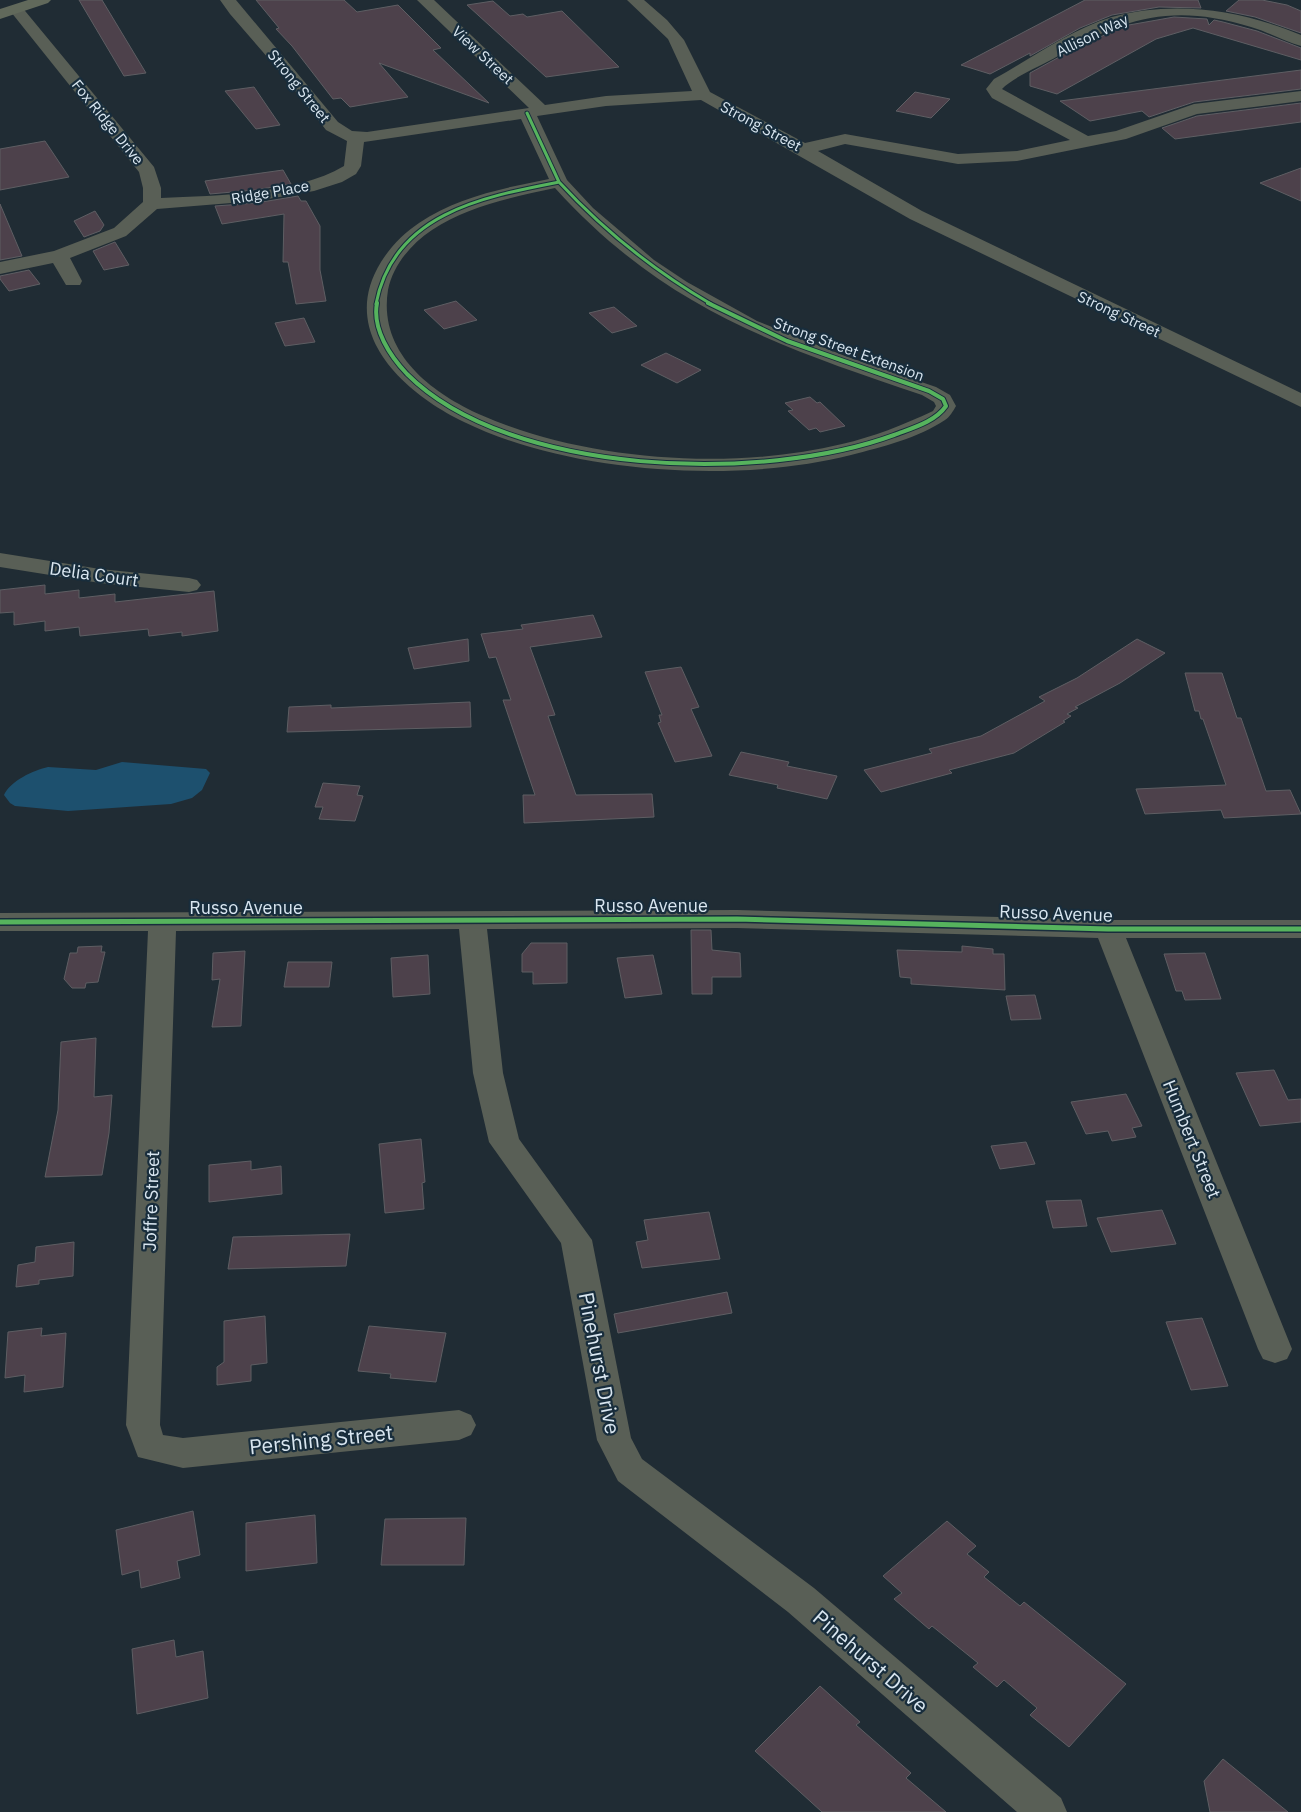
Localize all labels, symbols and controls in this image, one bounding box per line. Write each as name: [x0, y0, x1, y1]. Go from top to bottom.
street label: Allison Way: [1053, 9, 1132, 61]
street label: View Street: [448, 22, 518, 88]
street label: Strong Street: [264, 45, 334, 127]
street label: Fox Ridge Drive: [68, 76, 148, 168]
street label: Strong Street: [717, 97, 805, 155]
street label: Ridge Place: [230, 176, 310, 208]
street label: Strong Street: [1075, 287, 1163, 341]
street label: Strong Street Extension: [771, 313, 927, 385]
street label: Delia Court: [48, 556, 140, 592]
street label: Russo Avenue: [594, 894, 708, 917]
street label: Russo Avenue: [189, 896, 303, 919]
street label: Russo Avenue: [999, 900, 1113, 926]
street label: Humbert Street: [1158, 1076, 1226, 1202]
street label: Joffre Street: [138, 1150, 164, 1252]
street label: Pinehurst Drive: [573, 1290, 627, 1436]
street label: Pershing Street: [248, 1418, 394, 1460]
street label: Pinehurst Drive: [807, 1603, 935, 1719]

